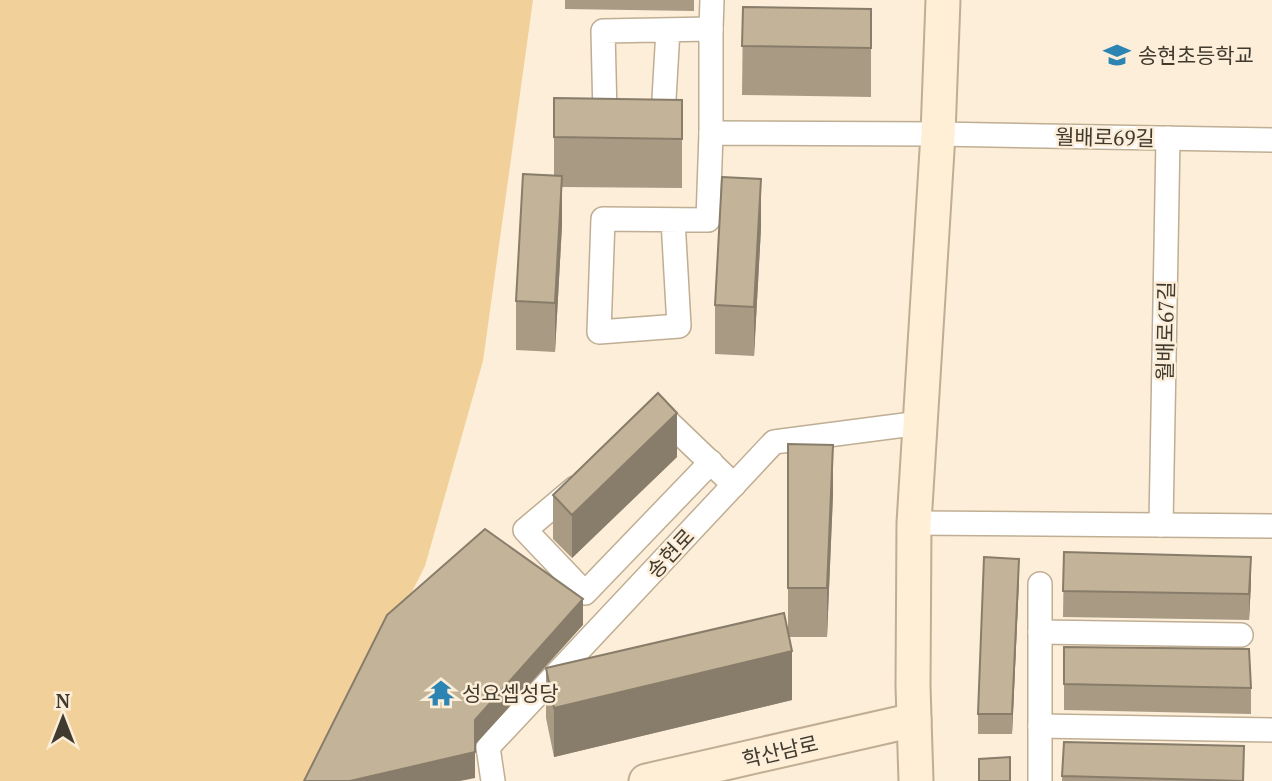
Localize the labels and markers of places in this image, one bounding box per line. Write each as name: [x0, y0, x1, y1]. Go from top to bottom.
school or university icon: 송현초등학교: [1102, 40, 1132, 70]
place label: 송현초등학교: [1138, 41, 1254, 69]
temple icon: 성요셉성당: [426, 678, 456, 708]
place label: 성요셉성당: [462, 679, 559, 707]

